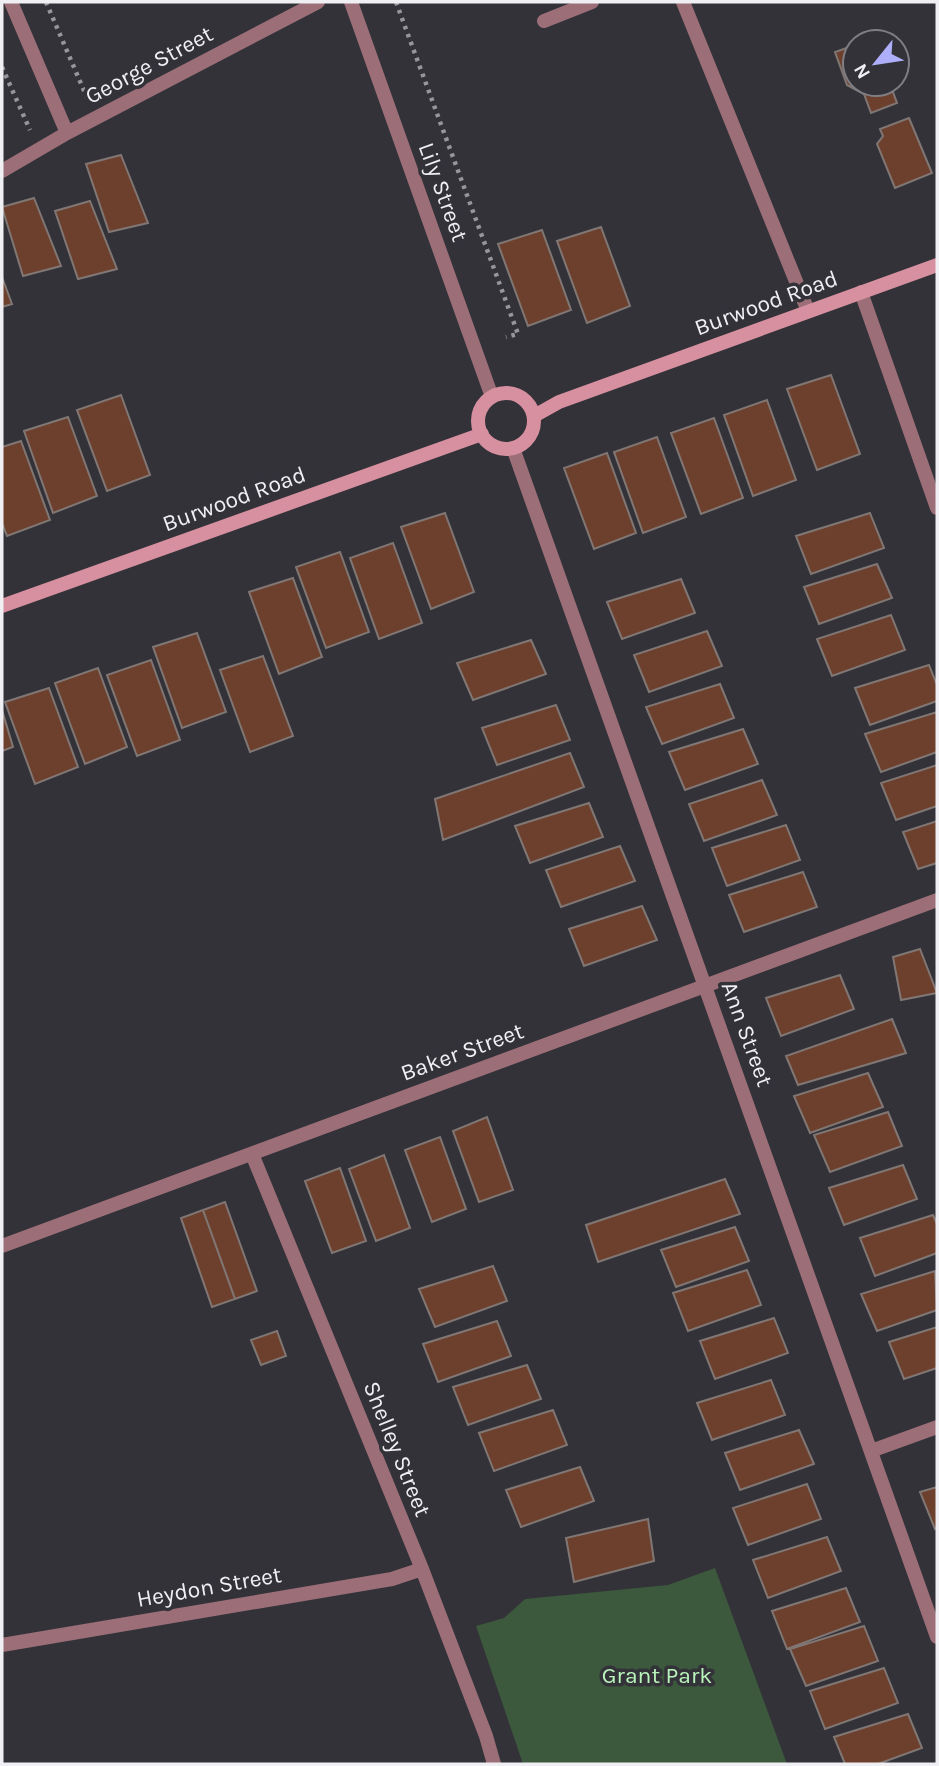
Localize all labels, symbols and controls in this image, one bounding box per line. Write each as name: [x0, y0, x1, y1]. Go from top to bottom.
street label: George Street: [81, 20, 218, 110]
north arrow: [841, 28, 911, 98]
text: N: [849, 60, 875, 82]
street label: Lily Street: [413, 139, 473, 246]
street label: Burwood Road: [691, 265, 841, 341]
street label: Burwood Road: [159, 461, 309, 537]
street label: Ann Street: [716, 978, 779, 1090]
street label: Baker Street: [397, 1017, 527, 1087]
street label: Shelley Street: [358, 1377, 437, 1521]
street label: Heydon Street: [134, 1561, 284, 1613]
park label: Grant Park: [602, 1662, 712, 1689]

